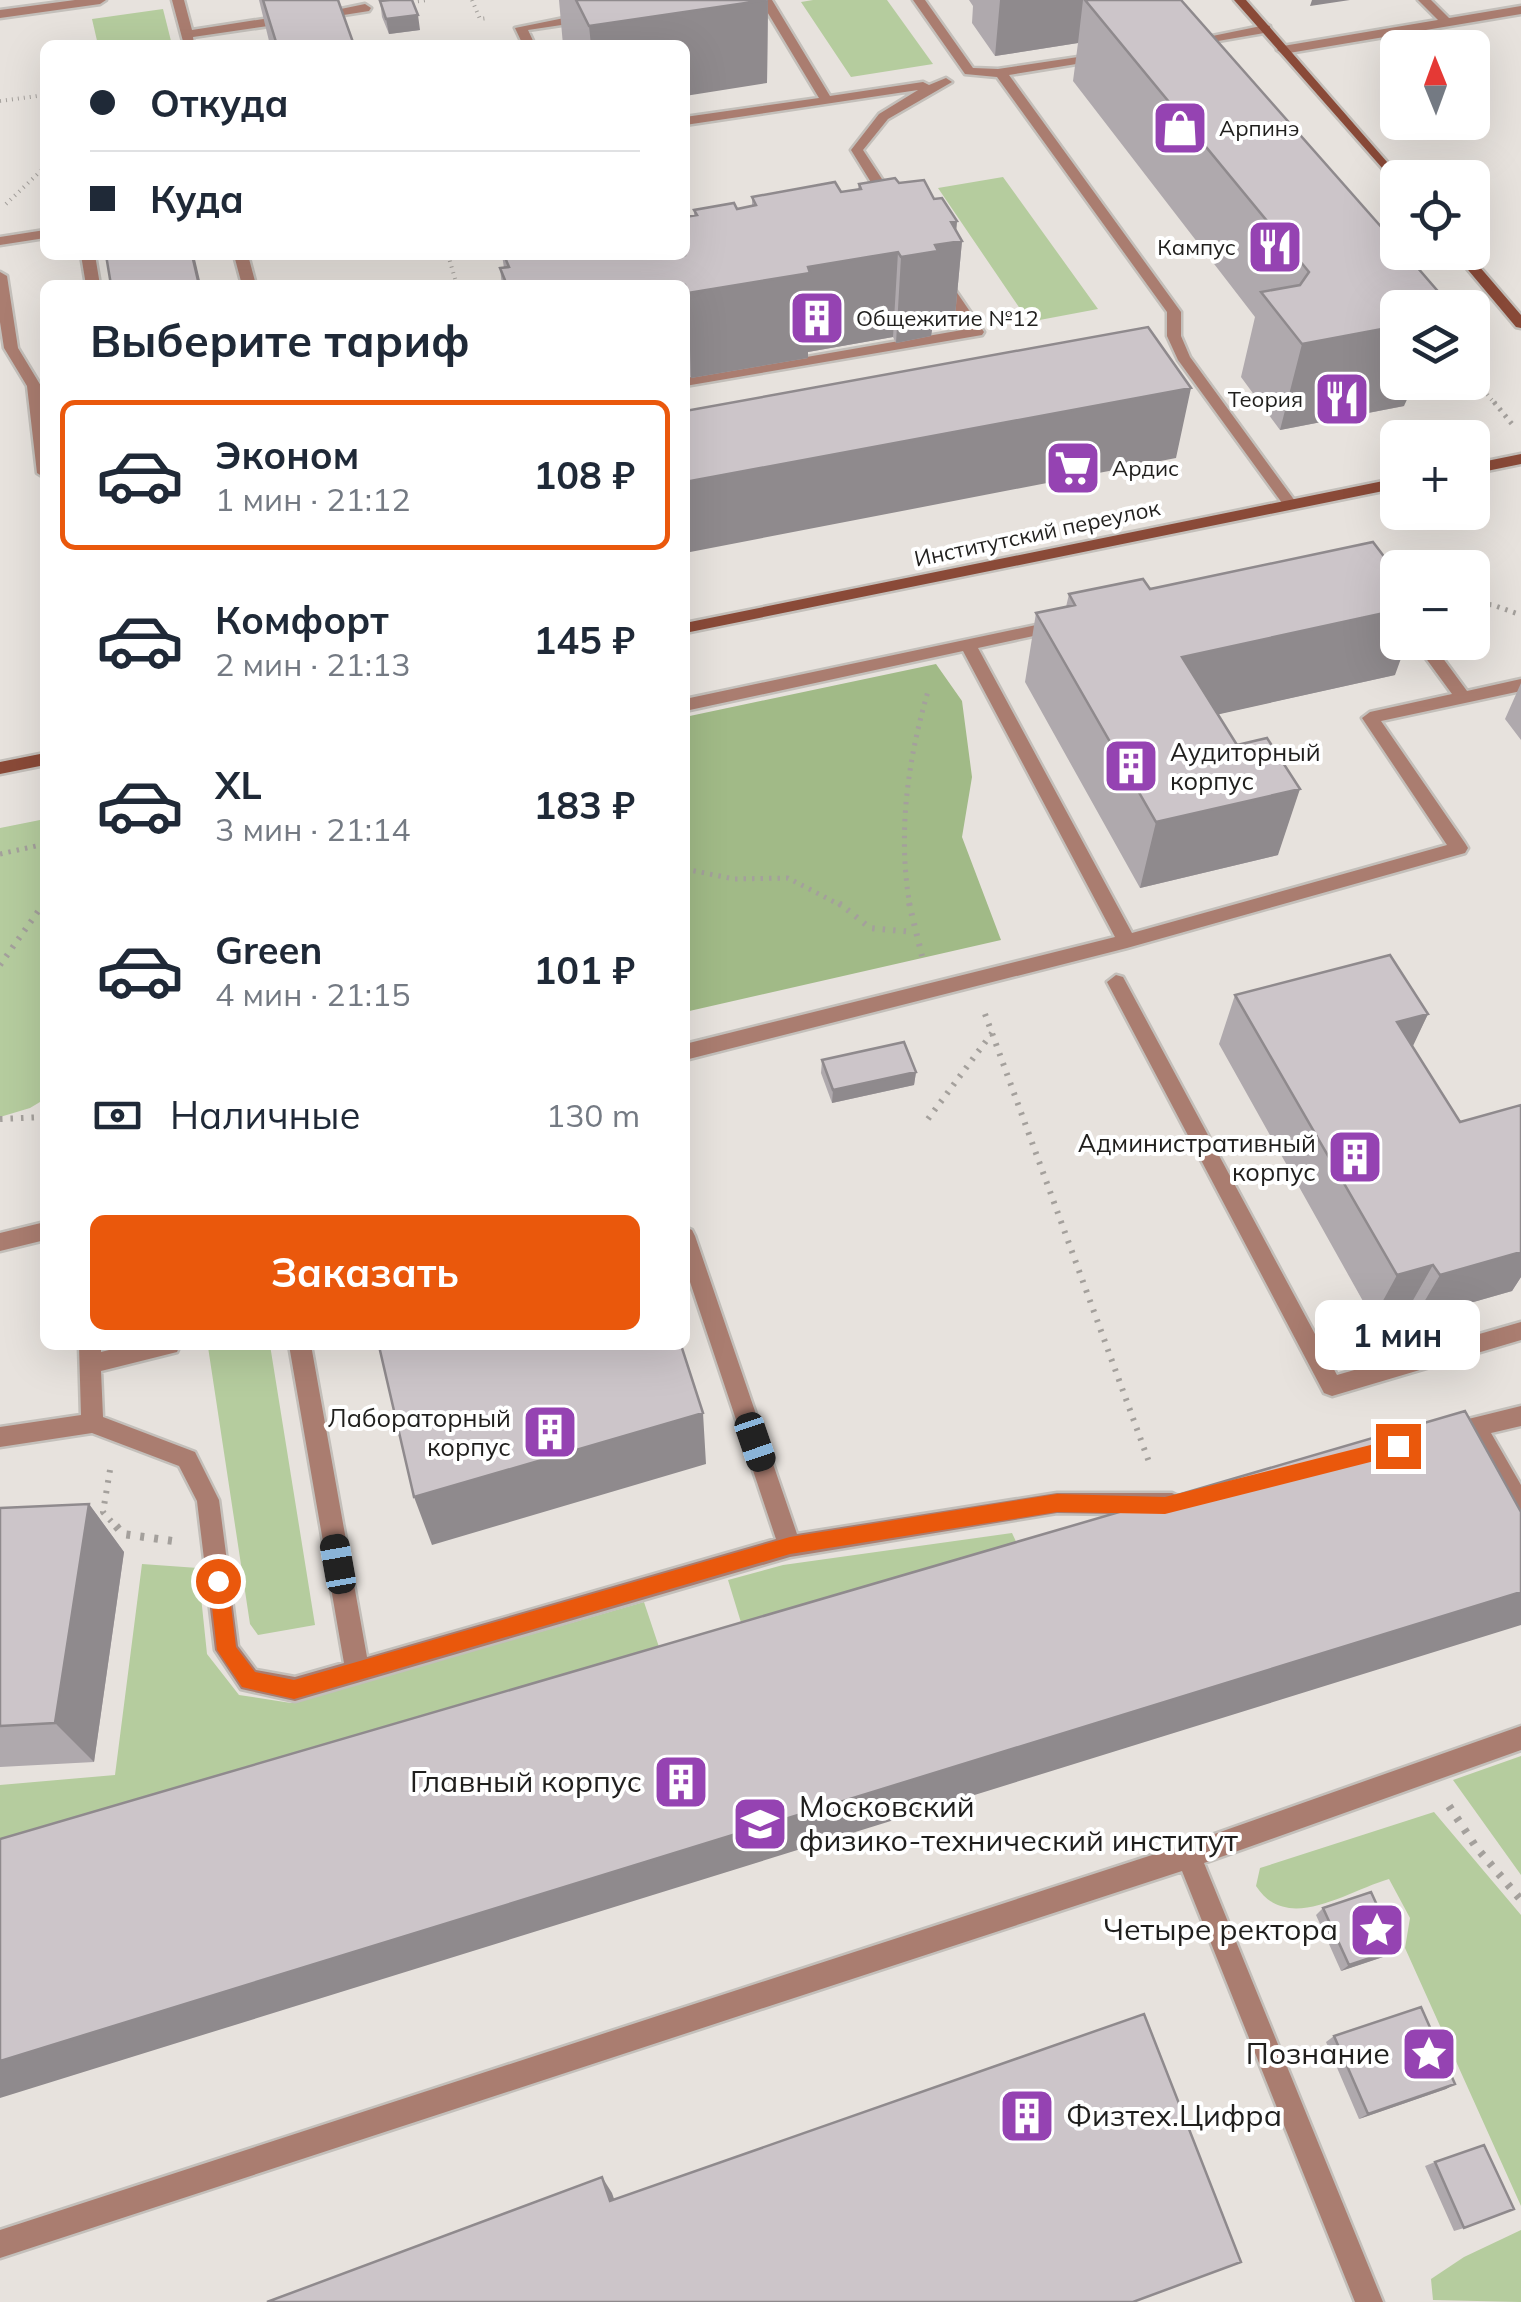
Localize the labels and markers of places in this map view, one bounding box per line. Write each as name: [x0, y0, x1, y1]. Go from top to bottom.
shop icon: Арпинэ: [1150, 98, 1210, 158]
place label: Арпинэ: [1219, 114, 1299, 142]
restaurant icon: Кампус: [1245, 217, 1305, 277]
place label: Кампус: [1157, 233, 1236, 261]
building icon: Общежитие №12: [787, 288, 847, 348]
place label: Общежитие №12: [856, 304, 1039, 332]
restaurant icon: Теория: [1312, 369, 1372, 429]
place label: Теория: [1228, 385, 1303, 413]
supermarket icon: Ардис: [1043, 438, 1103, 498]
place label: Ардис: [1112, 454, 1179, 482]
building icon: Аудиторный корпус: [1101, 736, 1161, 796]
place label: Аудиторный корпус: [1170, 736, 1321, 796]
place label: Административный корпус: [1078, 1127, 1316, 1187]
building icon: Административный корпус: [1325, 1127, 1385, 1187]
place label: Лабораторный корпус: [328, 1402, 511, 1462]
building icon: Лабораторный корпус: [520, 1402, 580, 1462]
building icon: Главный корпус: [651, 1752, 711, 1812]
place label: Главный корпус: [410, 1762, 642, 1800]
place label: Московский физико-технический институт: [799, 1787, 1238, 1859]
school or university icon: Московский физико-технический институт: [730, 1794, 790, 1854]
place icon: Четыре ректора: [1347, 1900, 1407, 1960]
place label: Четыре ректора: [1103, 1910, 1338, 1948]
place icon: Познание: [1399, 2024, 1459, 2084]
place label: Познание: [1246, 2034, 1390, 2072]
building icon: Физтех.Цифра: [997, 2086, 1057, 2146]
place label: Физтех.Цифра: [1066, 2096, 1282, 2134]

